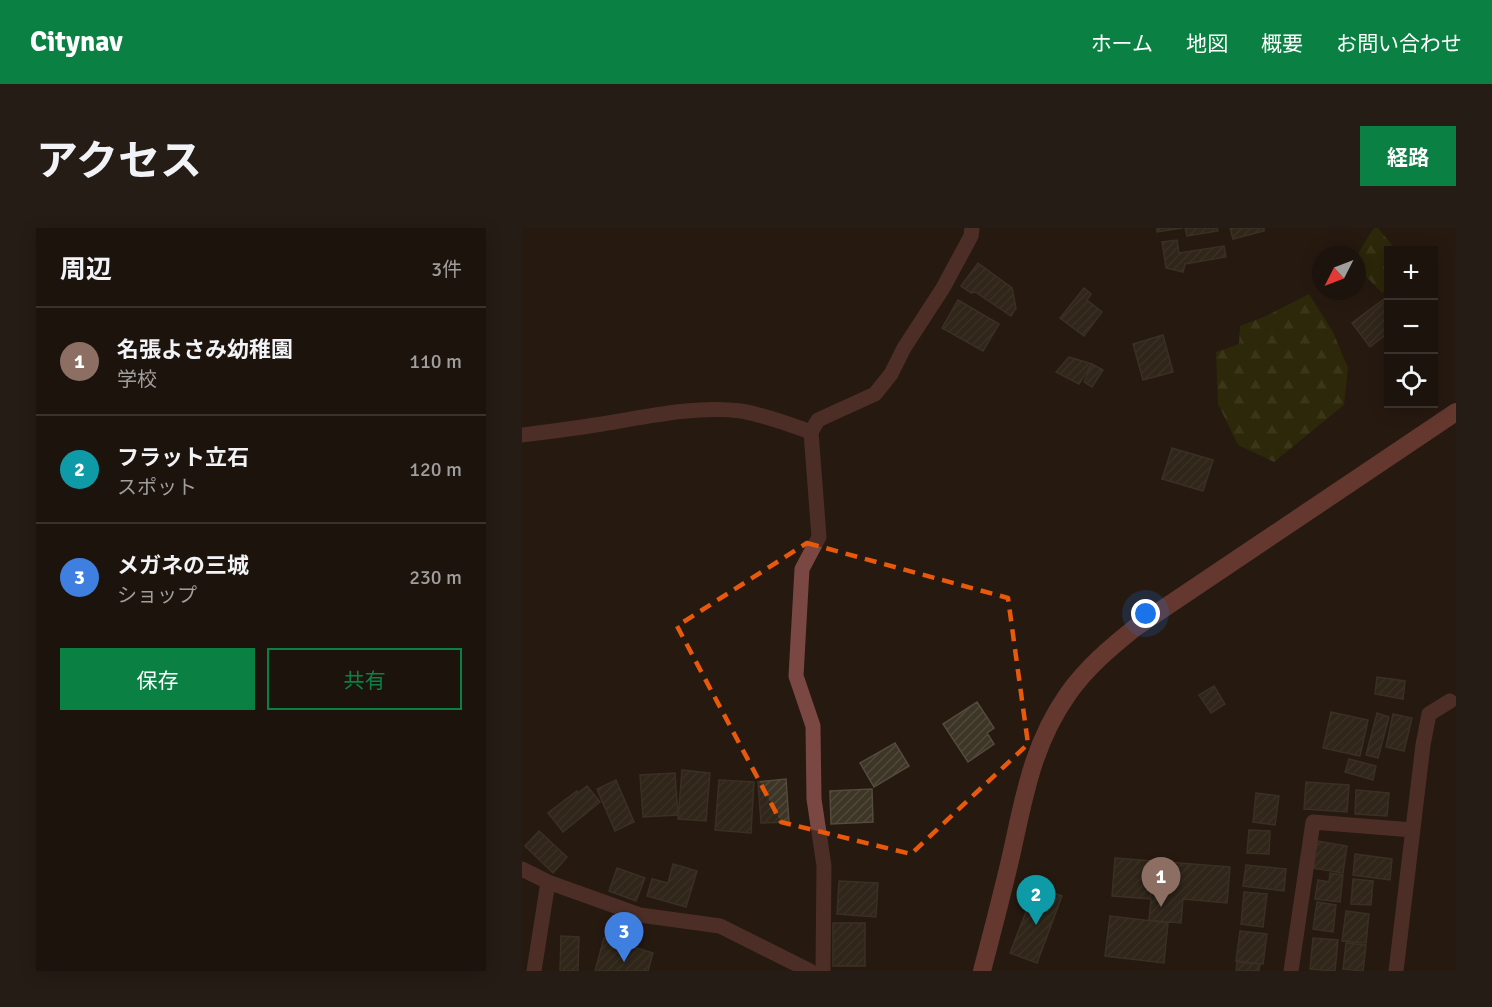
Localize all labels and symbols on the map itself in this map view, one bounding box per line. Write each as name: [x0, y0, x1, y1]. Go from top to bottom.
north arrow: [1312, 246, 1366, 300]
your location: [1131, 599, 1160, 628]
pin: 1: [1142, 858, 1180, 907]
pin: 2: [1016, 876, 1056, 925]
pin: 3: [604, 912, 644, 962]

